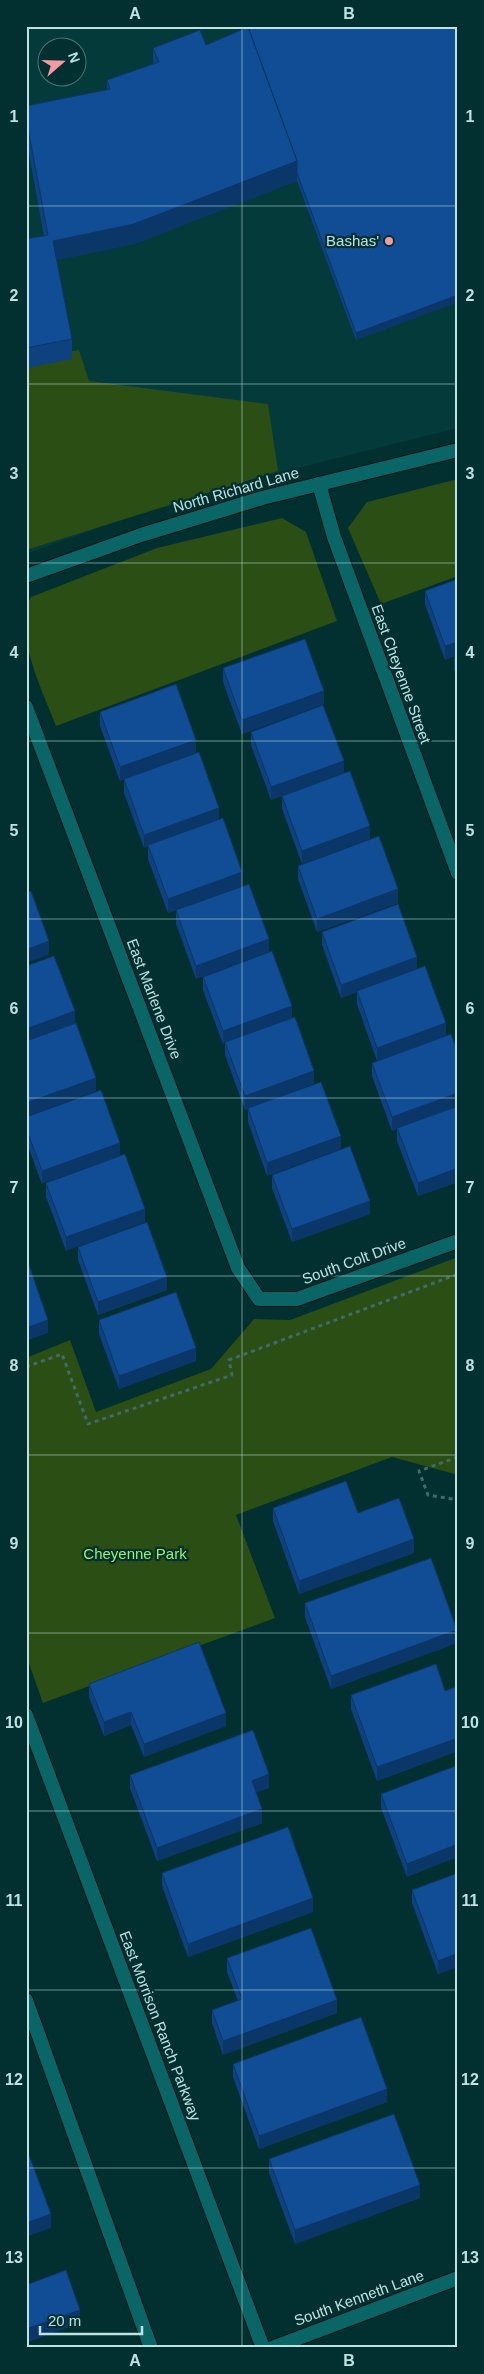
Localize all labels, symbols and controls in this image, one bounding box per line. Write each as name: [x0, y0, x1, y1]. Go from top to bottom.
text: A: [129, 5, 141, 22]
text: B: [343, 5, 355, 22]
north arrow: [38, 38, 88, 88]
text: N: [65, 50, 83, 65]
text: 1: [10, 108, 19, 125]
text: 1: [466, 108, 475, 125]
place label: Bashas': [326, 232, 379, 249]
marker: Bashas': [383, 235, 395, 247]
text: 2: [10, 287, 19, 304]
text: 2: [466, 287, 475, 304]
street label: North Richard Lane: [171, 463, 301, 516]
text: 3: [10, 465, 19, 482]
text: 3: [466, 465, 475, 482]
street label: East Cheyenne Street: [368, 602, 435, 746]
text: 4: [10, 644, 19, 661]
text: 4: [466, 644, 475, 661]
text: 5: [10, 822, 19, 839]
text: 5: [466, 822, 475, 839]
street label: East Marlene Drive: [124, 936, 185, 1061]
text: 6: [10, 1000, 19, 1017]
text: 6: [466, 1000, 475, 1017]
text: 7: [10, 1179, 19, 1196]
text: 7: [466, 1179, 475, 1196]
street label: South Colt Drive: [300, 1234, 408, 1287]
text: 8: [10, 1357, 19, 1374]
text: 8: [466, 1357, 475, 1374]
text: 9: [10, 1535, 19, 1552]
text: 9: [466, 1535, 475, 1552]
park label: Cheyenne Park: [83, 1545, 187, 1562]
text: 10: [5, 1714, 23, 1731]
text: 10: [461, 1714, 479, 1731]
text: 11: [6, 1892, 23, 1909]
text: 11: [462, 1892, 479, 1909]
street label: East Morrison Ranch Parkway: [116, 1929, 205, 2123]
text: 12: [5, 2071, 23, 2088]
text: 12: [461, 2071, 479, 2088]
text: 13: [5, 2249, 23, 2266]
text: 13: [461, 2249, 479, 2266]
street label: South Kenneth Lane: [292, 2266, 426, 2329]
scale bar: [40, 2304, 142, 2336]
text: 20 m: [48, 2312, 81, 2329]
text: A: [129, 2352, 141, 2369]
text: B: [343, 2352, 355, 2369]

